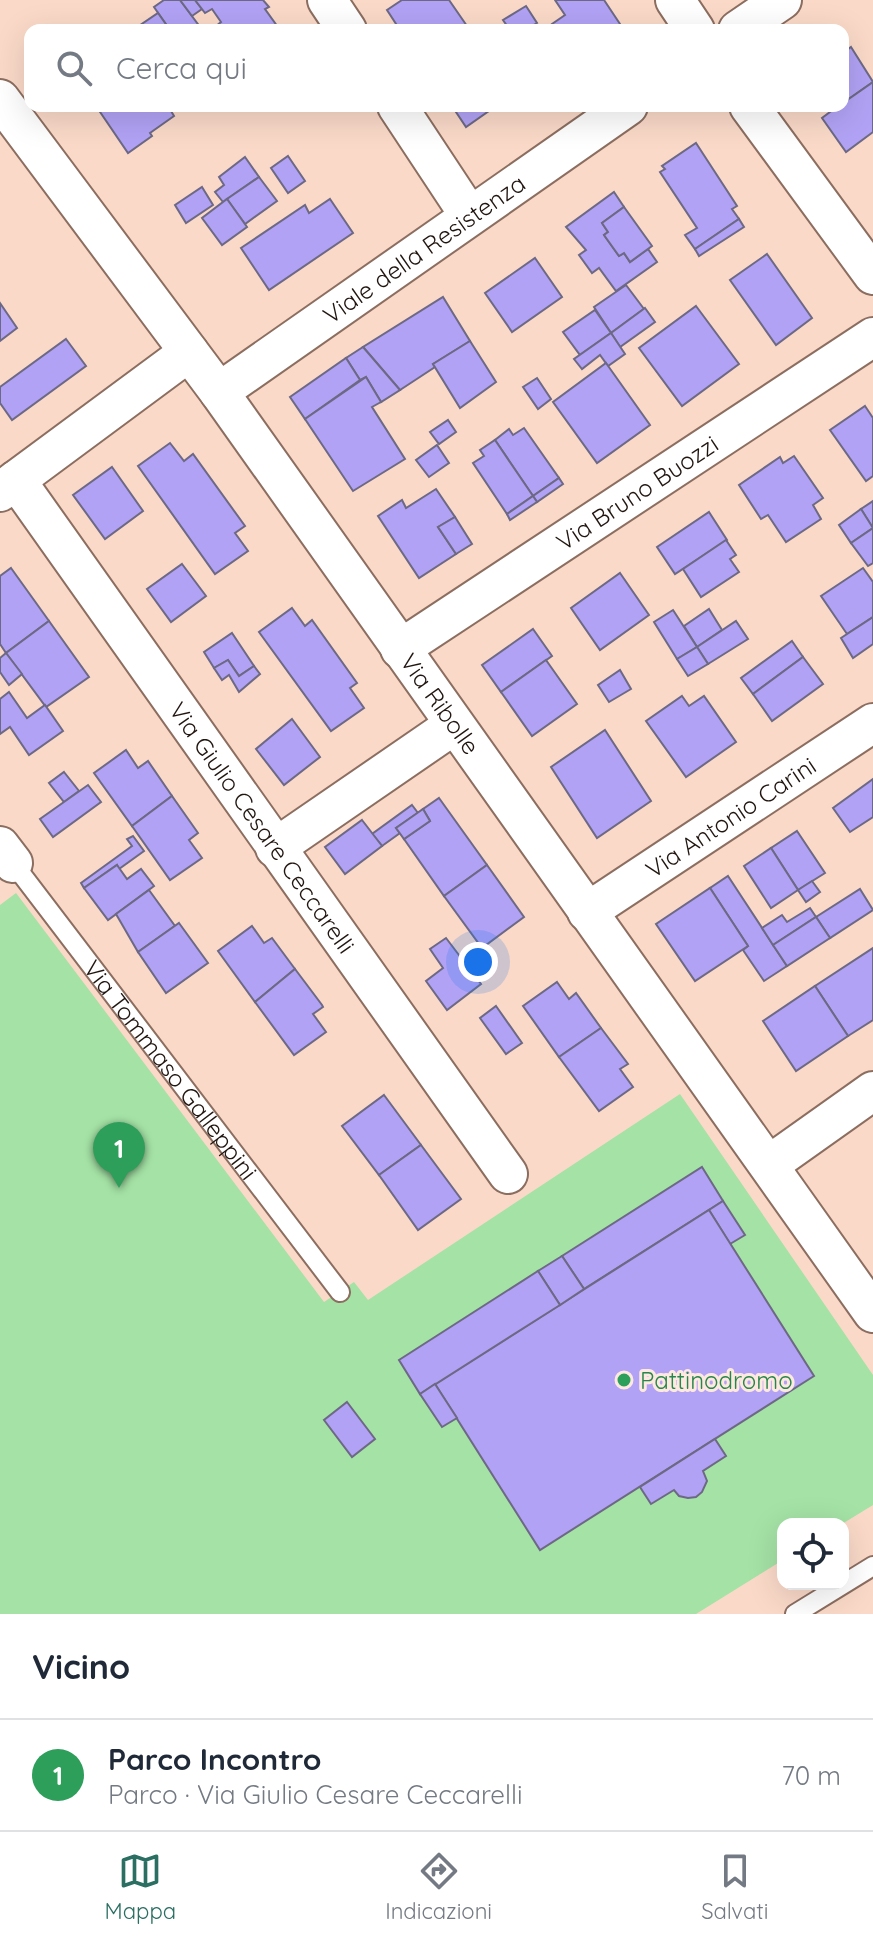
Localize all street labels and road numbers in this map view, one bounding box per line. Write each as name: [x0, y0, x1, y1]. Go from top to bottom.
street label: Viale della Resistenza: [317, 168, 531, 330]
street label: Via Bruno Buozzi: [551, 429, 724, 557]
street label: Via Ribolle: [394, 647, 486, 760]
street label: Via Giulio Cesare Ceccarelli: [163, 696, 362, 959]
street label: Via Antonio Carini: [640, 750, 821, 884]
street label: Via Tommaso Galleppini: [77, 954, 264, 1186]

